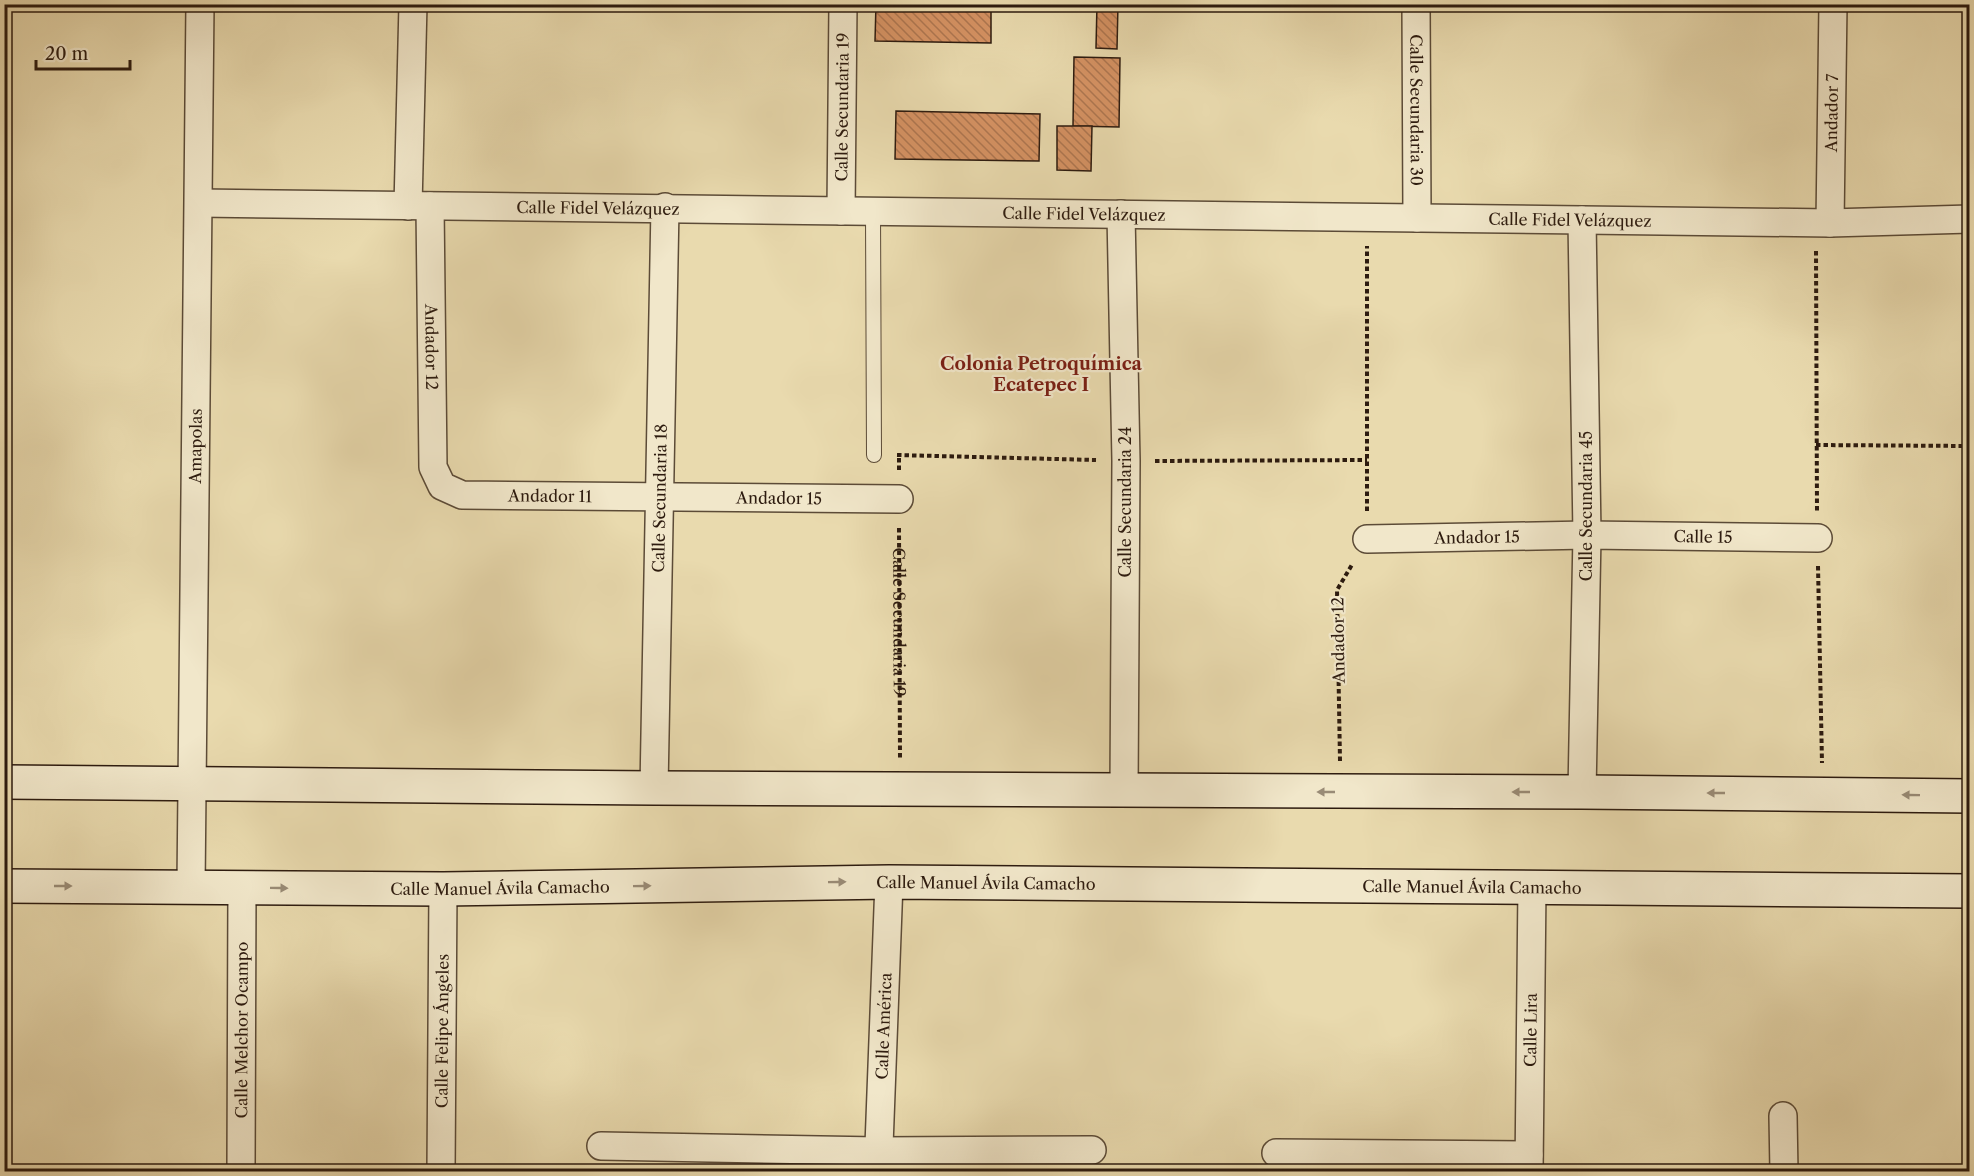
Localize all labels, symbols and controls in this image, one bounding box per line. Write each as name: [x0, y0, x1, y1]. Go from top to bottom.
street label: Calle Secundaria 19: [831, 32, 853, 182]
scale bar: [36, 33, 130, 71]
street label: Calle Secundaria 30: [1406, 34, 1427, 186]
text: 20 m: [45, 43, 89, 65]
street label: Andador 7: [1821, 74, 1842, 153]
street label: Calle Fidel Velázquez: [516, 197, 680, 219]
street label: Calle Fidel Velázquez: [1002, 203, 1166, 225]
street label: Calle Fidel Velázquez: [1488, 209, 1652, 231]
street label: Andador 12: [421, 303, 442, 390]
district label: Colonia Petroquímica Ecatepec I: [940, 353, 1143, 396]
street label: Amapolas: [185, 408, 206, 485]
street label: Calle Secundaria 18: [648, 423, 671, 573]
street label: Calle Secundaria 24: [1115, 426, 1135, 578]
street label: Calle Secundaria 45: [1576, 431, 1596, 581]
street label: Andador 11: [507, 485, 592, 506]
street label: Andador 15: [735, 488, 822, 508]
street label: Andador 15: [1433, 526, 1520, 548]
street label: Calle 15: [1673, 526, 1733, 547]
street label: Calle Secundaria 19: [889, 548, 910, 696]
street label: Andador 12: [1327, 597, 1349, 684]
one-way arrow: [1317, 787, 1336, 797]
one-way arrow: [1512, 787, 1531, 797]
one-way arrow: [1707, 788, 1726, 798]
one-way arrow: [1902, 790, 1921, 800]
street label: Calle Manuel Ávila Camacho: [876, 872, 1096, 894]
street label: Calle Manuel Ávila Camacho: [390, 876, 610, 899]
street label: Calle Manuel Ávila Camacho: [1362, 876, 1582, 898]
one-way arrow: [827, 878, 846, 887]
one-way arrow: [53, 881, 72, 891]
one-way arrow: [632, 881, 651, 891]
one-way arrow: [269, 883, 288, 893]
street label: Calle Melchor Ocampo: [231, 941, 252, 1118]
street label: Calle Felipe Ángeles: [431, 954, 453, 1108]
street label: Calle América: [872, 972, 896, 1080]
street label: Calle Lira: [1520, 992, 1541, 1067]

